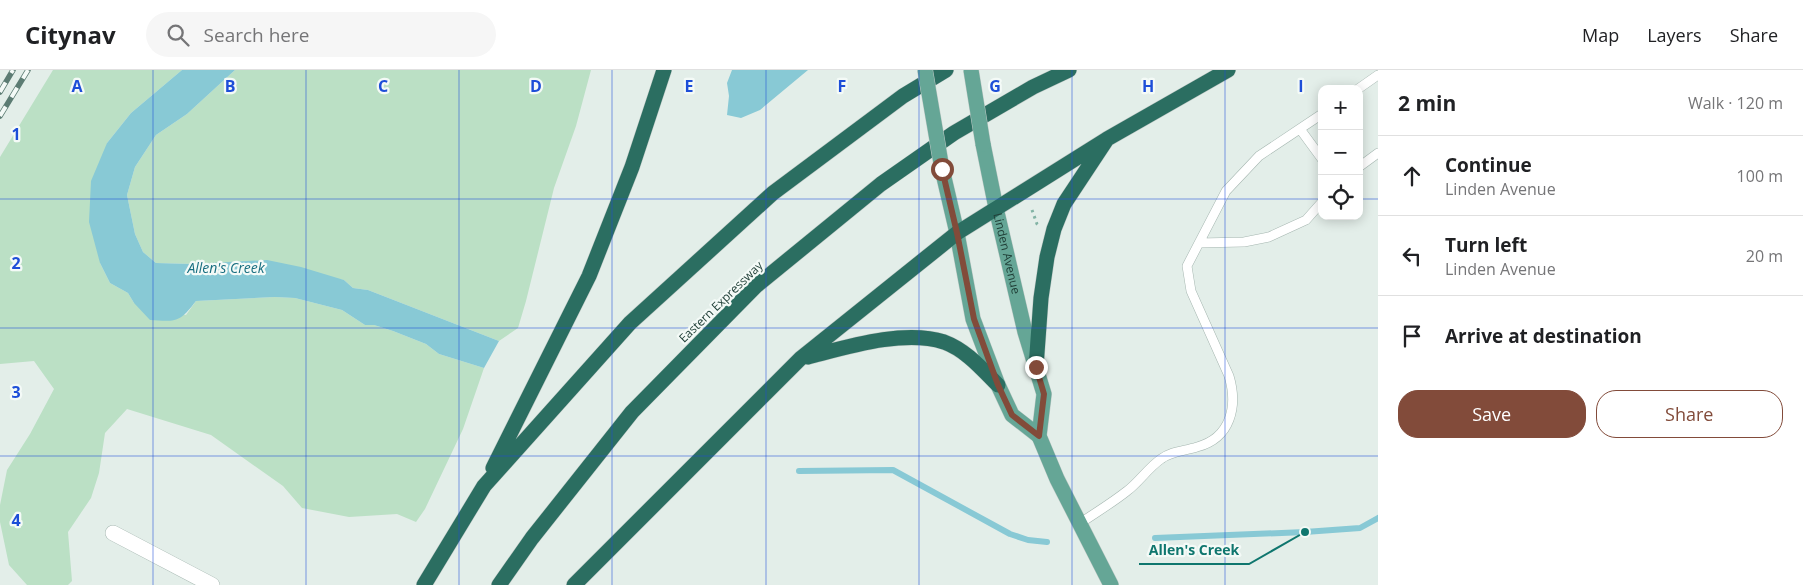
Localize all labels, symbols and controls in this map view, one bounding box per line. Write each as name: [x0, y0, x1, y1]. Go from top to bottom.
search box: [146, 12, 496, 57]
text: Citynav: [25, 18, 116, 51]
icon: search: [164, 21, 192, 49]
text: Search here: [204, 22, 309, 48]
text: Map: [1582, 23, 1619, 47]
text: Layers: [1647, 23, 1702, 47]
text: Share: [1730, 23, 1778, 47]
text: A: [71, 75, 83, 97]
text: B: [225, 75, 235, 97]
text: C: [378, 75, 388, 97]
text: D: [530, 75, 542, 97]
text: E: [685, 75, 694, 97]
text: F: [838, 75, 846, 97]
text: G: [989, 75, 1001, 97]
text: H: [1142, 75, 1154, 97]
text: I: [1298, 75, 1304, 97]
map controls: [1318, 85, 1363, 220]
button: +: [1318, 85, 1363, 130]
text: 2 min: [1398, 89, 1456, 117]
text: Walk · 120 m: [1688, 92, 1783, 114]
text: 1: [11, 123, 21, 145]
button: −: [1318, 130, 1363, 175]
text: Continue: [1445, 152, 1532, 178]
route start: [931, 158, 954, 181]
icon: ahead: [1398, 162, 1426, 190]
text: 100 m: [1737, 165, 1783, 187]
button: locate: [1318, 175, 1363, 220]
text: Linden Avenue: [1445, 178, 1556, 200]
street label: Linden Avenue: [989, 211, 1025, 296]
text: Turn left: [1445, 232, 1527, 258]
icon: left: [1398, 242, 1426, 270]
text: 20 m: [1746, 245, 1783, 267]
text: 2: [11, 252, 21, 274]
street label: Eastern Expressway: [675, 256, 767, 346]
water label: Allen's Creek: [186, 258, 266, 277]
text: Linden Avenue: [1445, 258, 1556, 280]
icon: arrive: [1398, 322, 1426, 350]
text: Arrive at destination: [1445, 323, 1642, 349]
route end: [1025, 356, 1048, 379]
text: 3: [11, 381, 21, 403]
button: Save: [1398, 390, 1586, 438]
button: Share: [1596, 390, 1783, 438]
text: 4: [11, 509, 21, 531]
callout: Allen's Creek: [1139, 535, 1249, 564]
text: Allen's Creek: [1149, 540, 1240, 559]

